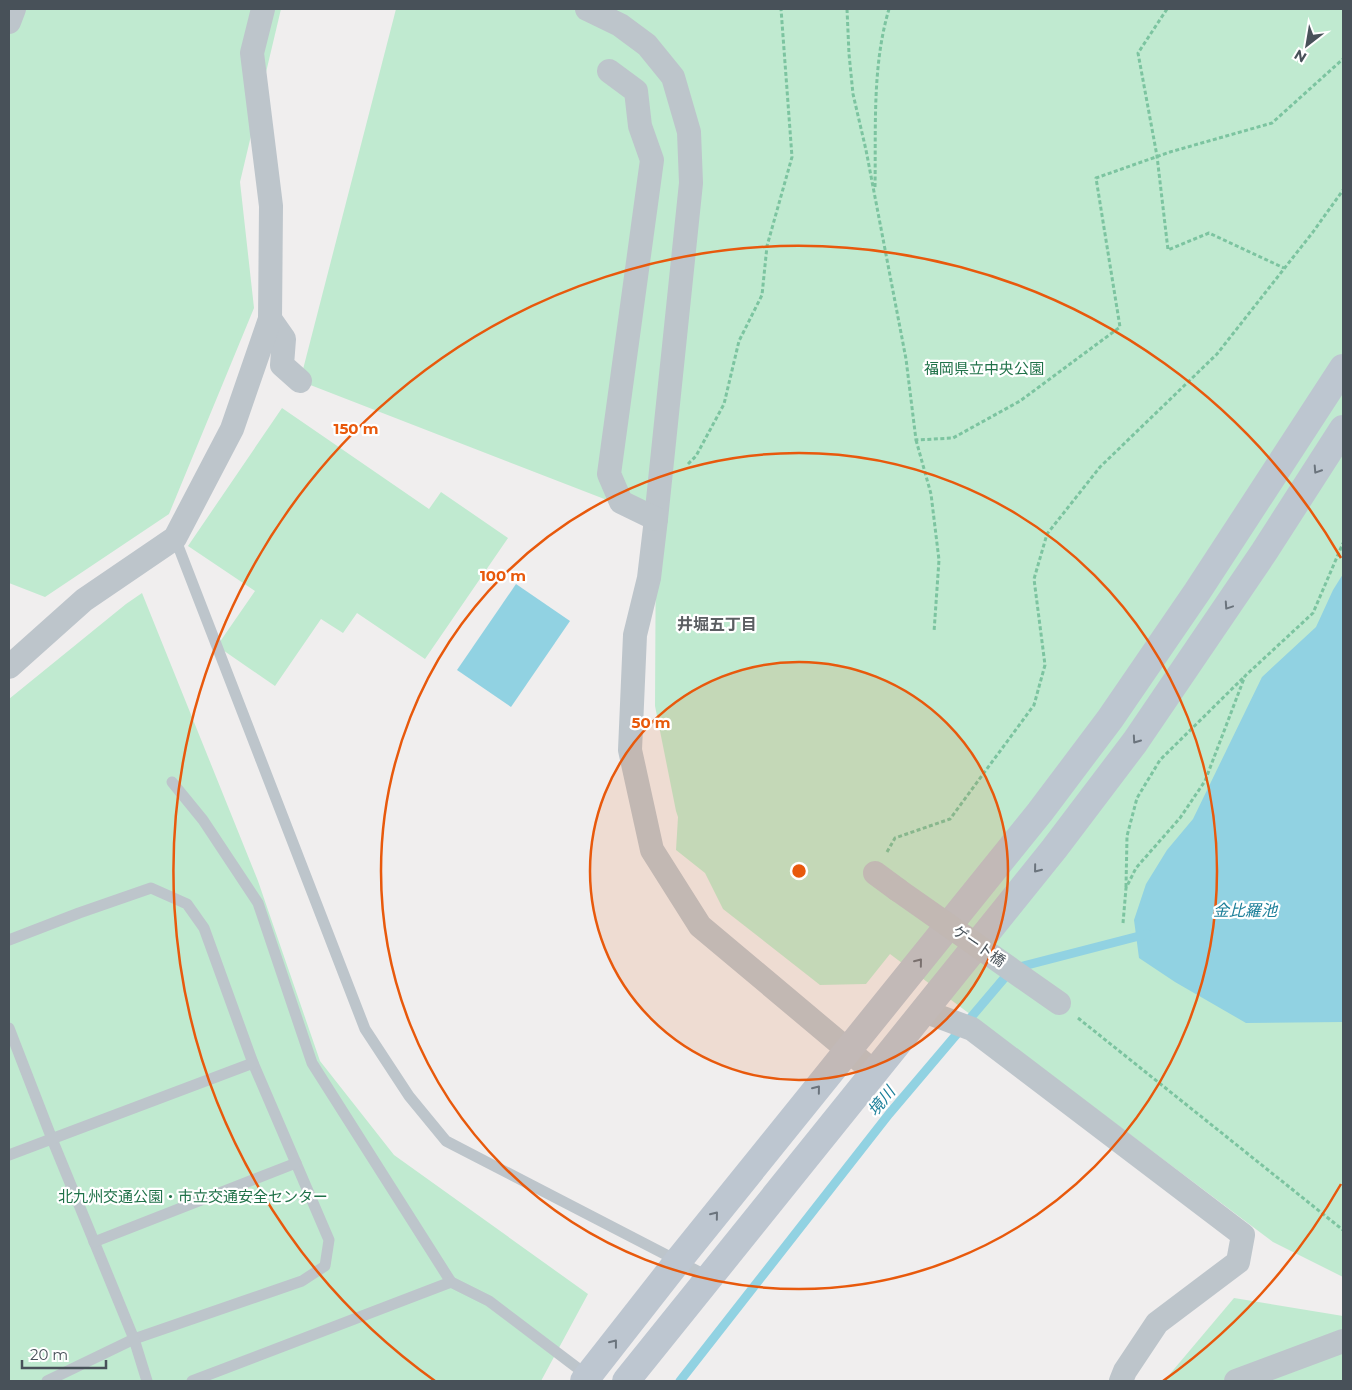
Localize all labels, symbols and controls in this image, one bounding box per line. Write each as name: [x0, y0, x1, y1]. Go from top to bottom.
north arrow: [1282, 20, 1332, 70]
text: N: [1291, 46, 1310, 67]
park label: 福岡県立中央公園: [924, 359, 1044, 378]
text: 150 m: [334, 419, 378, 438]
one-way arrow: [1314, 465, 1323, 474]
text: 100 m: [480, 566, 526, 585]
one-way arrow: [1225, 600, 1234, 610]
district label: 井堀五丁目: [677, 615, 757, 634]
text: 50 m: [631, 713, 671, 732]
one-way arrow: [1133, 734, 1142, 744]
centre of rings: [790, 862, 808, 880]
one-way arrow: [1034, 864, 1043, 873]
water label: 金比羅池: [1213, 901, 1279, 920]
street label: ゲート橋: [949, 921, 1009, 971]
one-way arrow: [914, 959, 923, 968]
water label: 境川: [864, 1081, 900, 1120]
one-way arrow: [812, 1086, 820, 1095]
park label: 北九州交通公園・市立交通安全センター: [58, 1187, 328, 1206]
one-way arrow: [710, 1212, 719, 1221]
scale bar: [22, 1338, 106, 1370]
one-way arrow: [609, 1340, 617, 1349]
text: 20 m: [30, 1345, 68, 1364]

